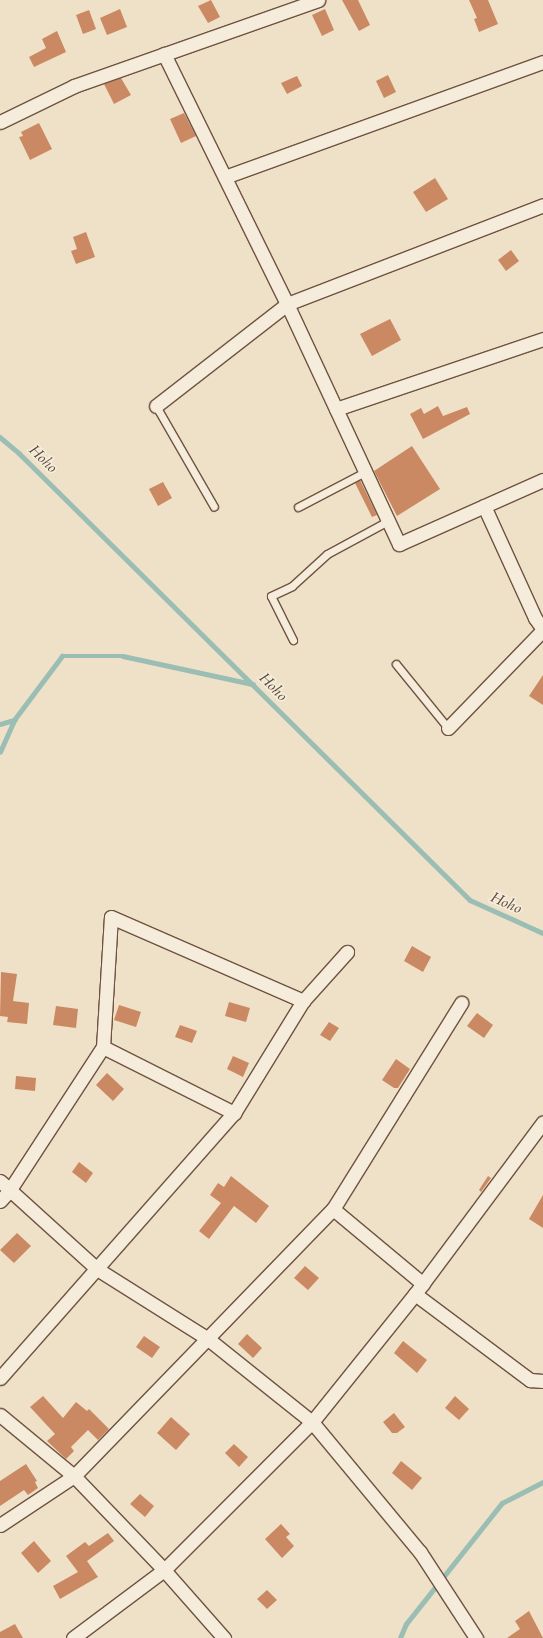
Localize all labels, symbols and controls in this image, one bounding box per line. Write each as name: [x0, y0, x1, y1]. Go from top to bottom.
water label: Hoho: [25, 441, 61, 477]
water label: Hoho: [255, 669, 291, 705]
water label: Hoho: [488, 888, 524, 918]

